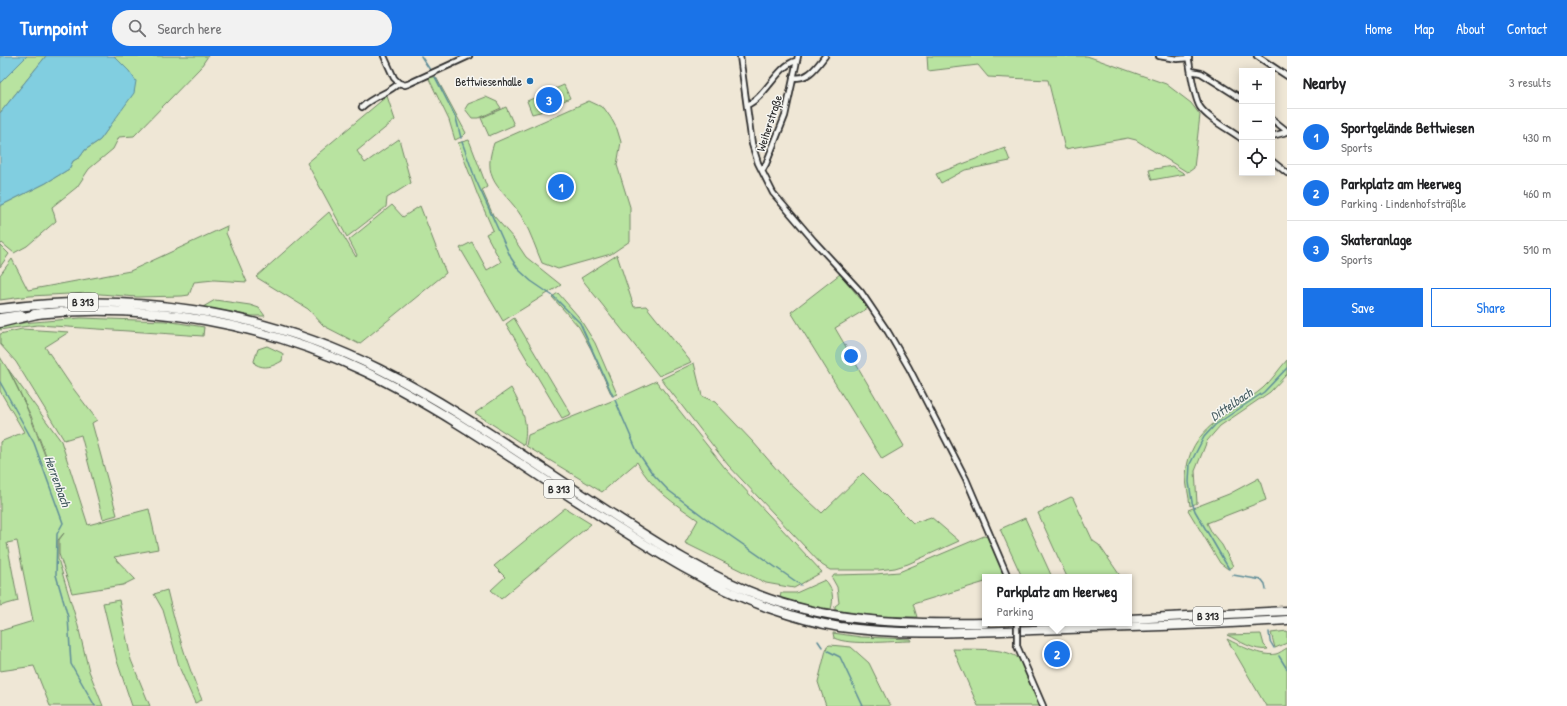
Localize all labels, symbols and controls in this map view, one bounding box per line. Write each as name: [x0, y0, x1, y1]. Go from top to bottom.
search box: [112, 10, 392, 46]
text: Turnpoint: [20, 15, 88, 41]
icon: search: [126, 17, 148, 39]
text: Search here: [158, 18, 222, 39]
text: Home: [1365, 19, 1392, 38]
text: Map: [1414, 19, 1434, 38]
text: About: [1456, 19, 1485, 38]
text: Contact: [1507, 19, 1547, 38]
map controls: [1239, 68, 1275, 176]
button: +: [1239, 68, 1275, 104]
text: Nearby: [1303, 71, 1346, 94]
place label: Bettwiesenhalle: [455, 73, 522, 90]
text: 3 results: [1509, 73, 1551, 91]
marker: Bettwiesenhalle: [525, 76, 535, 86]
pin: 3: [536, 85, 562, 115]
street label: Weiherstraße: [752, 92, 786, 153]
button: −: [1239, 104, 1275, 140]
text: Sportgelände Bettwiesen: [1341, 117, 1475, 138]
text: 1: [1314, 128, 1318, 146]
text: 430 m: [1523, 128, 1551, 146]
text: Sports: [1341, 138, 1372, 156]
button: locate: [1239, 140, 1275, 176]
pin: 1: [548, 172, 574, 202]
text: Parkplatz am Heerweg: [1341, 173, 1461, 194]
text: 2: [1313, 184, 1319, 202]
text: 460 m: [1523, 184, 1551, 202]
text: Parking · Lindenhofsträßle: [1341, 194, 1466, 212]
text: Skateranlage: [1341, 229, 1412, 250]
text: 3: [1313, 240, 1319, 258]
text: 510 m: [1523, 240, 1551, 258]
text: Sports: [1341, 250, 1372, 268]
button: Save: [1303, 288, 1423, 327]
button: Share: [1431, 288, 1551, 327]
road number: B 313: [68, 293, 98, 311]
your location: [841, 346, 861, 366]
water label: Dittelbach: [1206, 382, 1257, 425]
water label: Herrenbach: [40, 453, 76, 511]
road number: B 313: [544, 480, 574, 498]
popup: [982, 574, 1132, 626]
text: Parkplatz am Heerweg: [997, 581, 1117, 602]
text: Parking: [997, 602, 1033, 620]
road number: B 313: [1193, 607, 1223, 625]
pin: 2: [1044, 639, 1070, 669]

